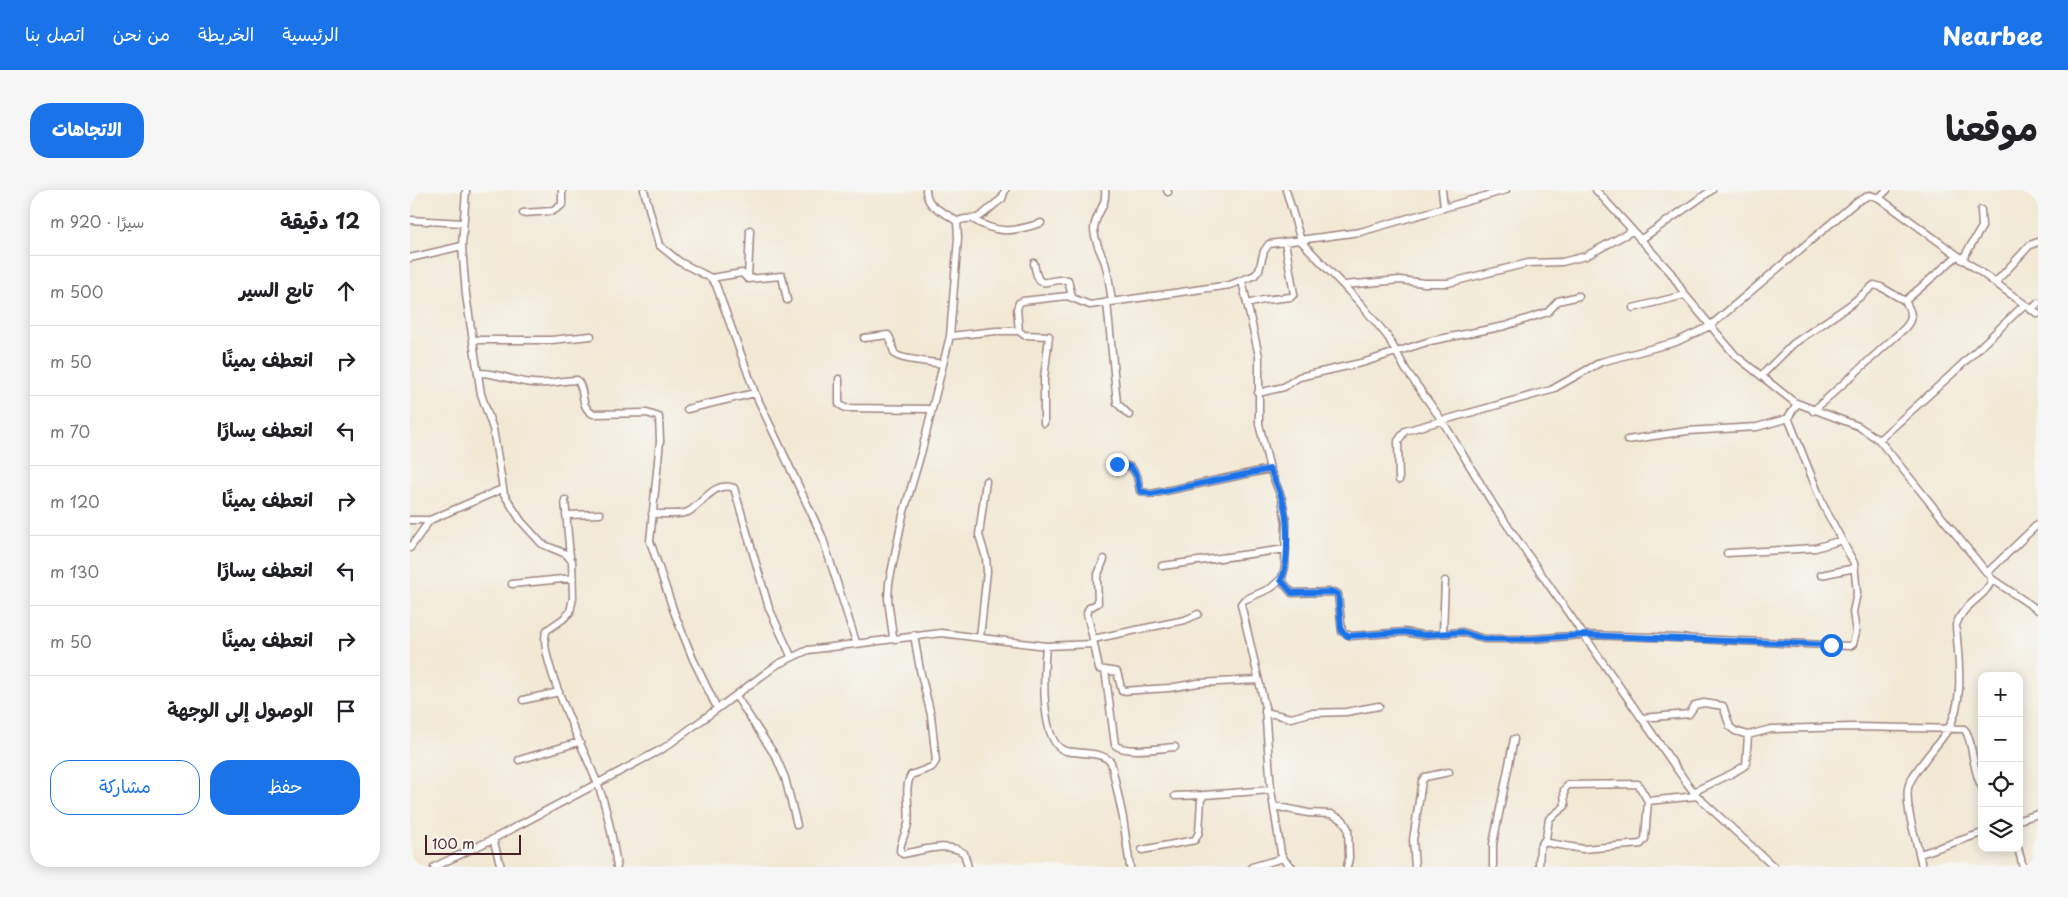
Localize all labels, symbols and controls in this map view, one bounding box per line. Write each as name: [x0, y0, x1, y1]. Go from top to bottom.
text: Nearbee: [1942, 17, 2043, 53]
text: اتصل بنا: [25, 20, 85, 47]
text: من نحن: [113, 20, 170, 47]
text: الخريطة: [198, 20, 254, 47]
text: الرئيسية: [282, 20, 339, 47]
text: موقعنا: [1945, 100, 2038, 153]
button: الاتجاهات: [30, 103, 144, 158]
text: 12 دقيقة: [280, 204, 360, 236]
text: سيرًا · 920 m: [50, 209, 144, 233]
text: تابع السير: [239, 275, 313, 303]
icon: ahead: [332, 277, 360, 305]
text: 500 m: [50, 279, 103, 303]
text: انعطف يمينًا: [222, 345, 313, 373]
icon: right: [332, 347, 360, 375]
text: 50 m: [50, 349, 92, 373]
text: انعطف يسارًا: [217, 415, 313, 443]
icon: left: [332, 417, 360, 445]
text: 70 m: [50, 419, 90, 443]
route end: [1106, 453, 1129, 476]
text: انعطف يمينًا: [222, 485, 313, 513]
icon: right: [332, 487, 360, 515]
text: 120 m: [50, 489, 100, 513]
text: انعطف يسارًا: [217, 555, 313, 583]
icon: left: [332, 557, 360, 585]
text: 130 m: [50, 559, 99, 583]
text: انعطف يمينًا: [222, 625, 313, 653]
icon: right: [332, 627, 360, 655]
text: 50 m: [50, 629, 92, 653]
route start: [1820, 634, 1843, 657]
map controls: [1978, 672, 2023, 852]
button: +: [1978, 672, 2023, 717]
text: الوصول إلى الوجهة: [167, 695, 313, 723]
icon: arrive: [332, 697, 360, 725]
button: −: [1978, 717, 2023, 762]
button: مشاركة: [50, 760, 200, 815]
button: حفظ: [210, 760, 360, 815]
button: locate: [1978, 762, 2023, 807]
button: layers: [1978, 807, 2023, 852]
scale bar: [425, 832, 521, 855]
text: 100 m: [432, 833, 475, 854]

